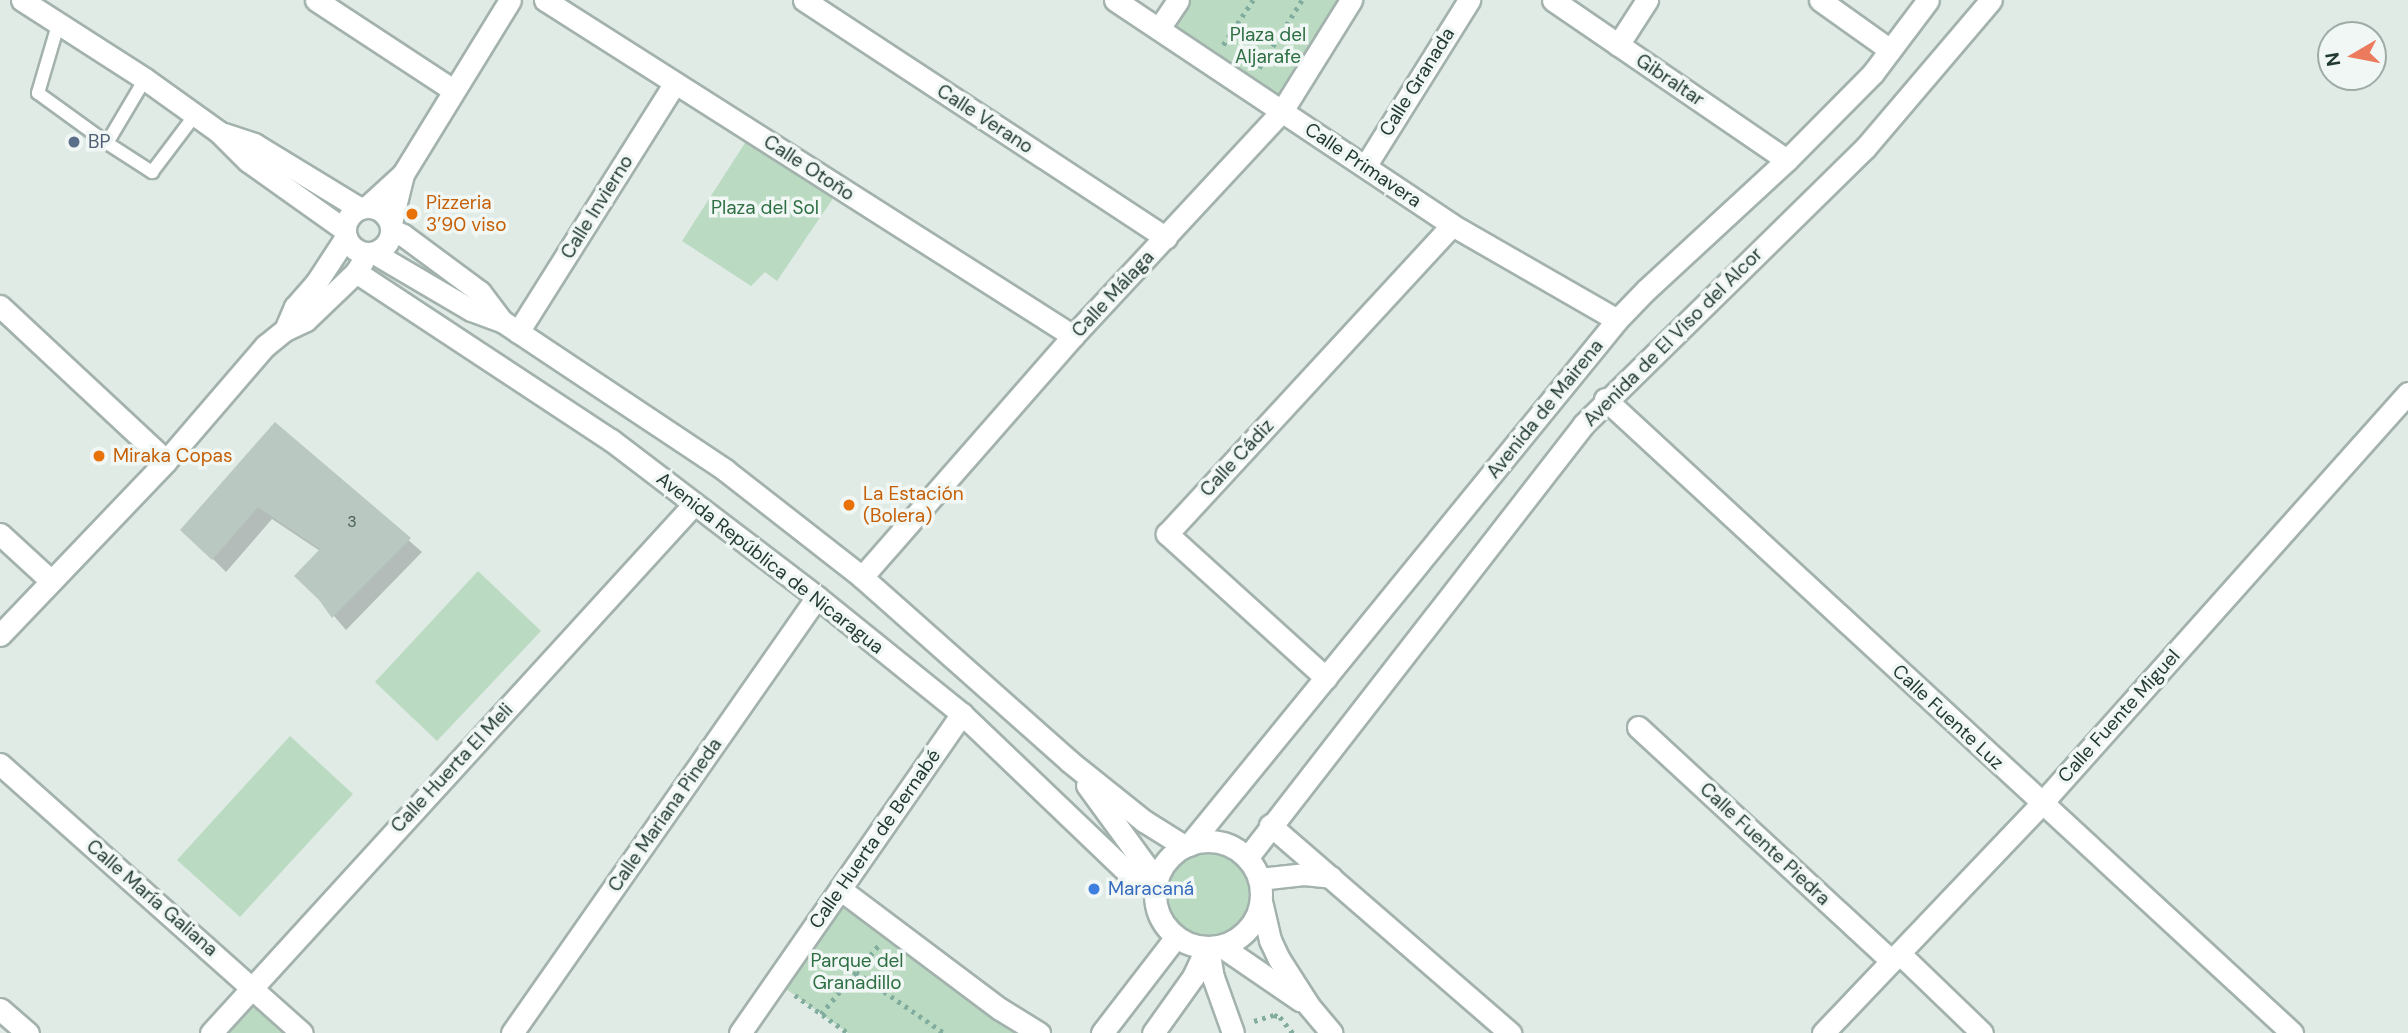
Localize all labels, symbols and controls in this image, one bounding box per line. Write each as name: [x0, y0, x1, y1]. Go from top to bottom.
north arrow: [2317, 21, 2387, 91]
park label: Plaza del Aljarafe: [1230, 24, 1306, 68]
street label: Calle Granada: [1375, 24, 1459, 140]
street label: Gibraltar: [1632, 49, 1708, 111]
text: N: [2319, 50, 2346, 68]
street label: Calle Verano: [933, 79, 1037, 159]
street label: Calle Primavera: [1300, 118, 1426, 212]
street label: Calle Otoño: [759, 130, 859, 206]
place label: BP: [88, 131, 110, 153]
marker: BP: [66, 134, 82, 150]
street label: Calle Invierno: [556, 151, 638, 263]
place label: Pizzeria 3’90 viso: [426, 192, 507, 236]
park label: Plaza del Sol: [711, 197, 819, 219]
marker: Pizzeria 3’90 viso: [404, 206, 420, 222]
street label: Avenida de El Viso del Alcor: [1579, 243, 1767, 431]
street label: Calle Málaga: [1067, 246, 1159, 342]
street label: Avenida de Mairena: [1482, 335, 1608, 483]
street label: Calle Cádiz: [1195, 415, 1279, 501]
place label: Miraka Copas: [113, 445, 232, 467]
marker: Miraka Copas: [91, 448, 107, 464]
street label: Avenida República de Nicaragua: [652, 467, 888, 659]
place label: La Estación (Bolera): [863, 483, 964, 527]
marker: La Estación (Bolera): [841, 497, 857, 513]
house number: 3: [347, 512, 357, 532]
street label: Calle Fuente Miguel: [2053, 645, 2185, 787]
street label: Calle Fuente Luz: [1888, 660, 2008, 774]
street label: Calle Huerta El Meli: [386, 699, 518, 837]
street label: Calle Mariana Pineda: [603, 734, 727, 896]
street label: Calle Huerta de Bernabé: [804, 745, 946, 933]
street label: Calle Fuente Piedra: [1695, 778, 1835, 910]
street label: Calle María Galiana: [82, 835, 222, 961]
place label: Maracaná: [1108, 878, 1194, 900]
marker: Maracaná: [1086, 881, 1102, 897]
park label: Parque del Granadillo: [810, 950, 904, 994]

